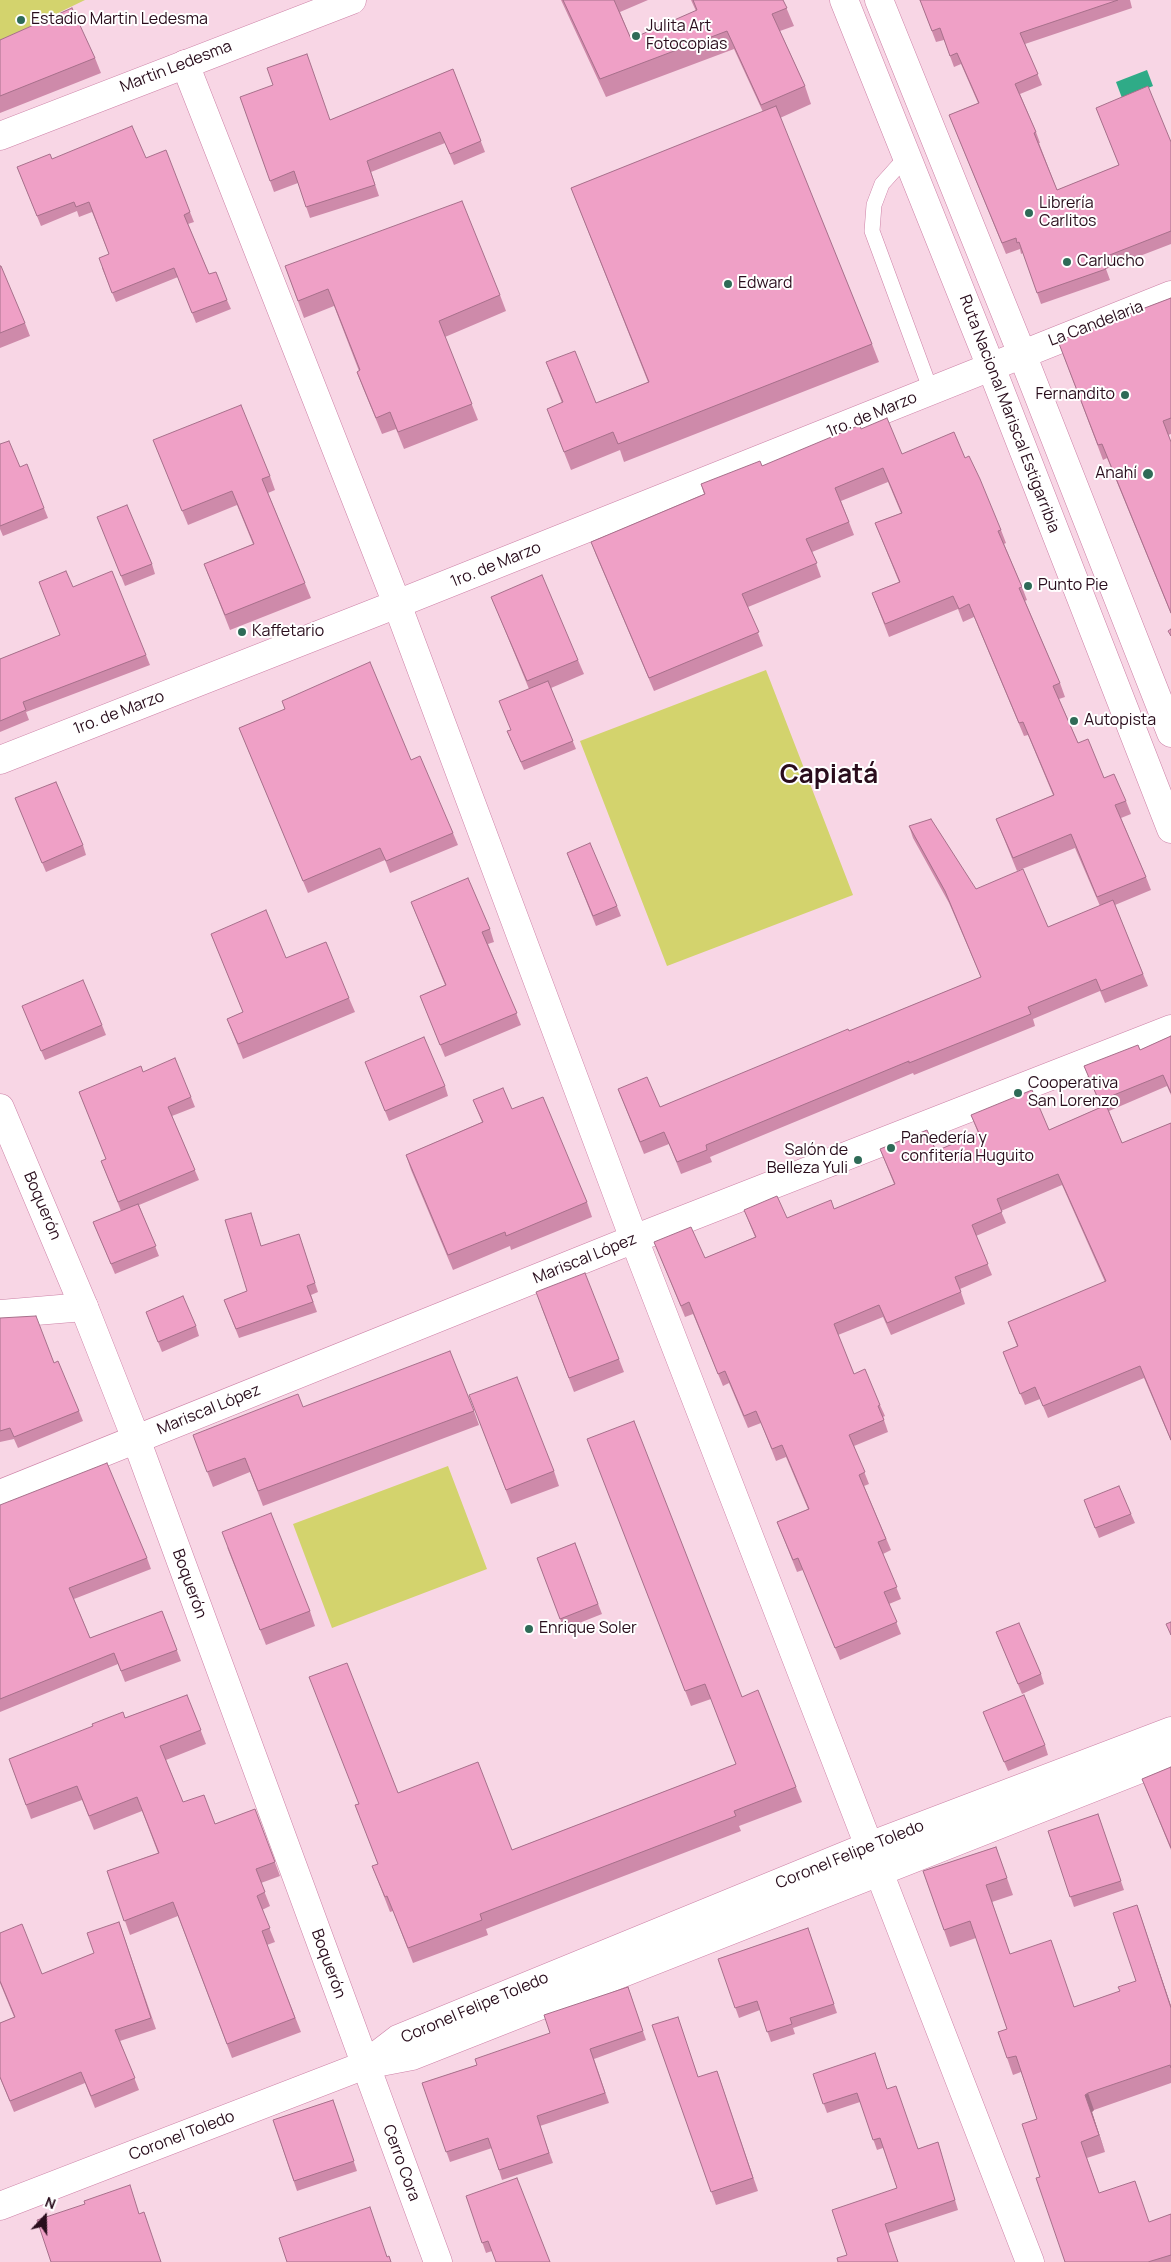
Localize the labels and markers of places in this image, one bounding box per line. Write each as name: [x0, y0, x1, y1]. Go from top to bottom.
place label: Estadio Martin Ledesma: [31, 10, 208, 30]
marker: Estadio Martin Ledesma: [15, 14, 27, 26]
place label: Julita Art Fotocopias: [646, 17, 727, 55]
marker: Julita Art Fotocopias: [630, 30, 642, 42]
place label: Librería Carlitos: [1039, 194, 1096, 232]
marker: Librería Carlitos: [1023, 207, 1035, 219]
place label: Carlucho: [1077, 252, 1144, 272]
marker: Carlucho: [1061, 256, 1073, 268]
place label: Edward: [738, 274, 792, 294]
marker: Edward: [722, 278, 734, 290]
place label: Fernandito: [1035, 385, 1115, 405]
marker: Fernandito: [1119, 389, 1131, 401]
place label: Anahí: [1095, 464, 1137, 484]
marker: Anahí: [1141, 467, 1155, 481]
place label: Punto Pie: [1038, 576, 1108, 596]
marker: Punto Pie: [1022, 580, 1034, 592]
place label: Kaffetario: [252, 622, 324, 642]
marker: Kaffetario: [236, 626, 248, 638]
place label: Autopista: [1084, 711, 1156, 731]
marker: Autopista: [1068, 715, 1080, 727]
place label: Cooperativa San Lorenzo: [1028, 1074, 1119, 1112]
marker: Cooperativa San Lorenzo: [1012, 1087, 1024, 1099]
place label: Panedería y confitería Huguito: [901, 1129, 1034, 1167]
place label: Salón de Belleza Yuli: [767, 1141, 848, 1179]
marker: Panedería y confitería Huguito: [885, 1142, 897, 1154]
marker: Salón de Belleza Yuli: [852, 1154, 864, 1166]
place label: Enrique Soler: [539, 1619, 637, 1639]
marker: Enrique Soler: [523, 1623, 535, 1635]

